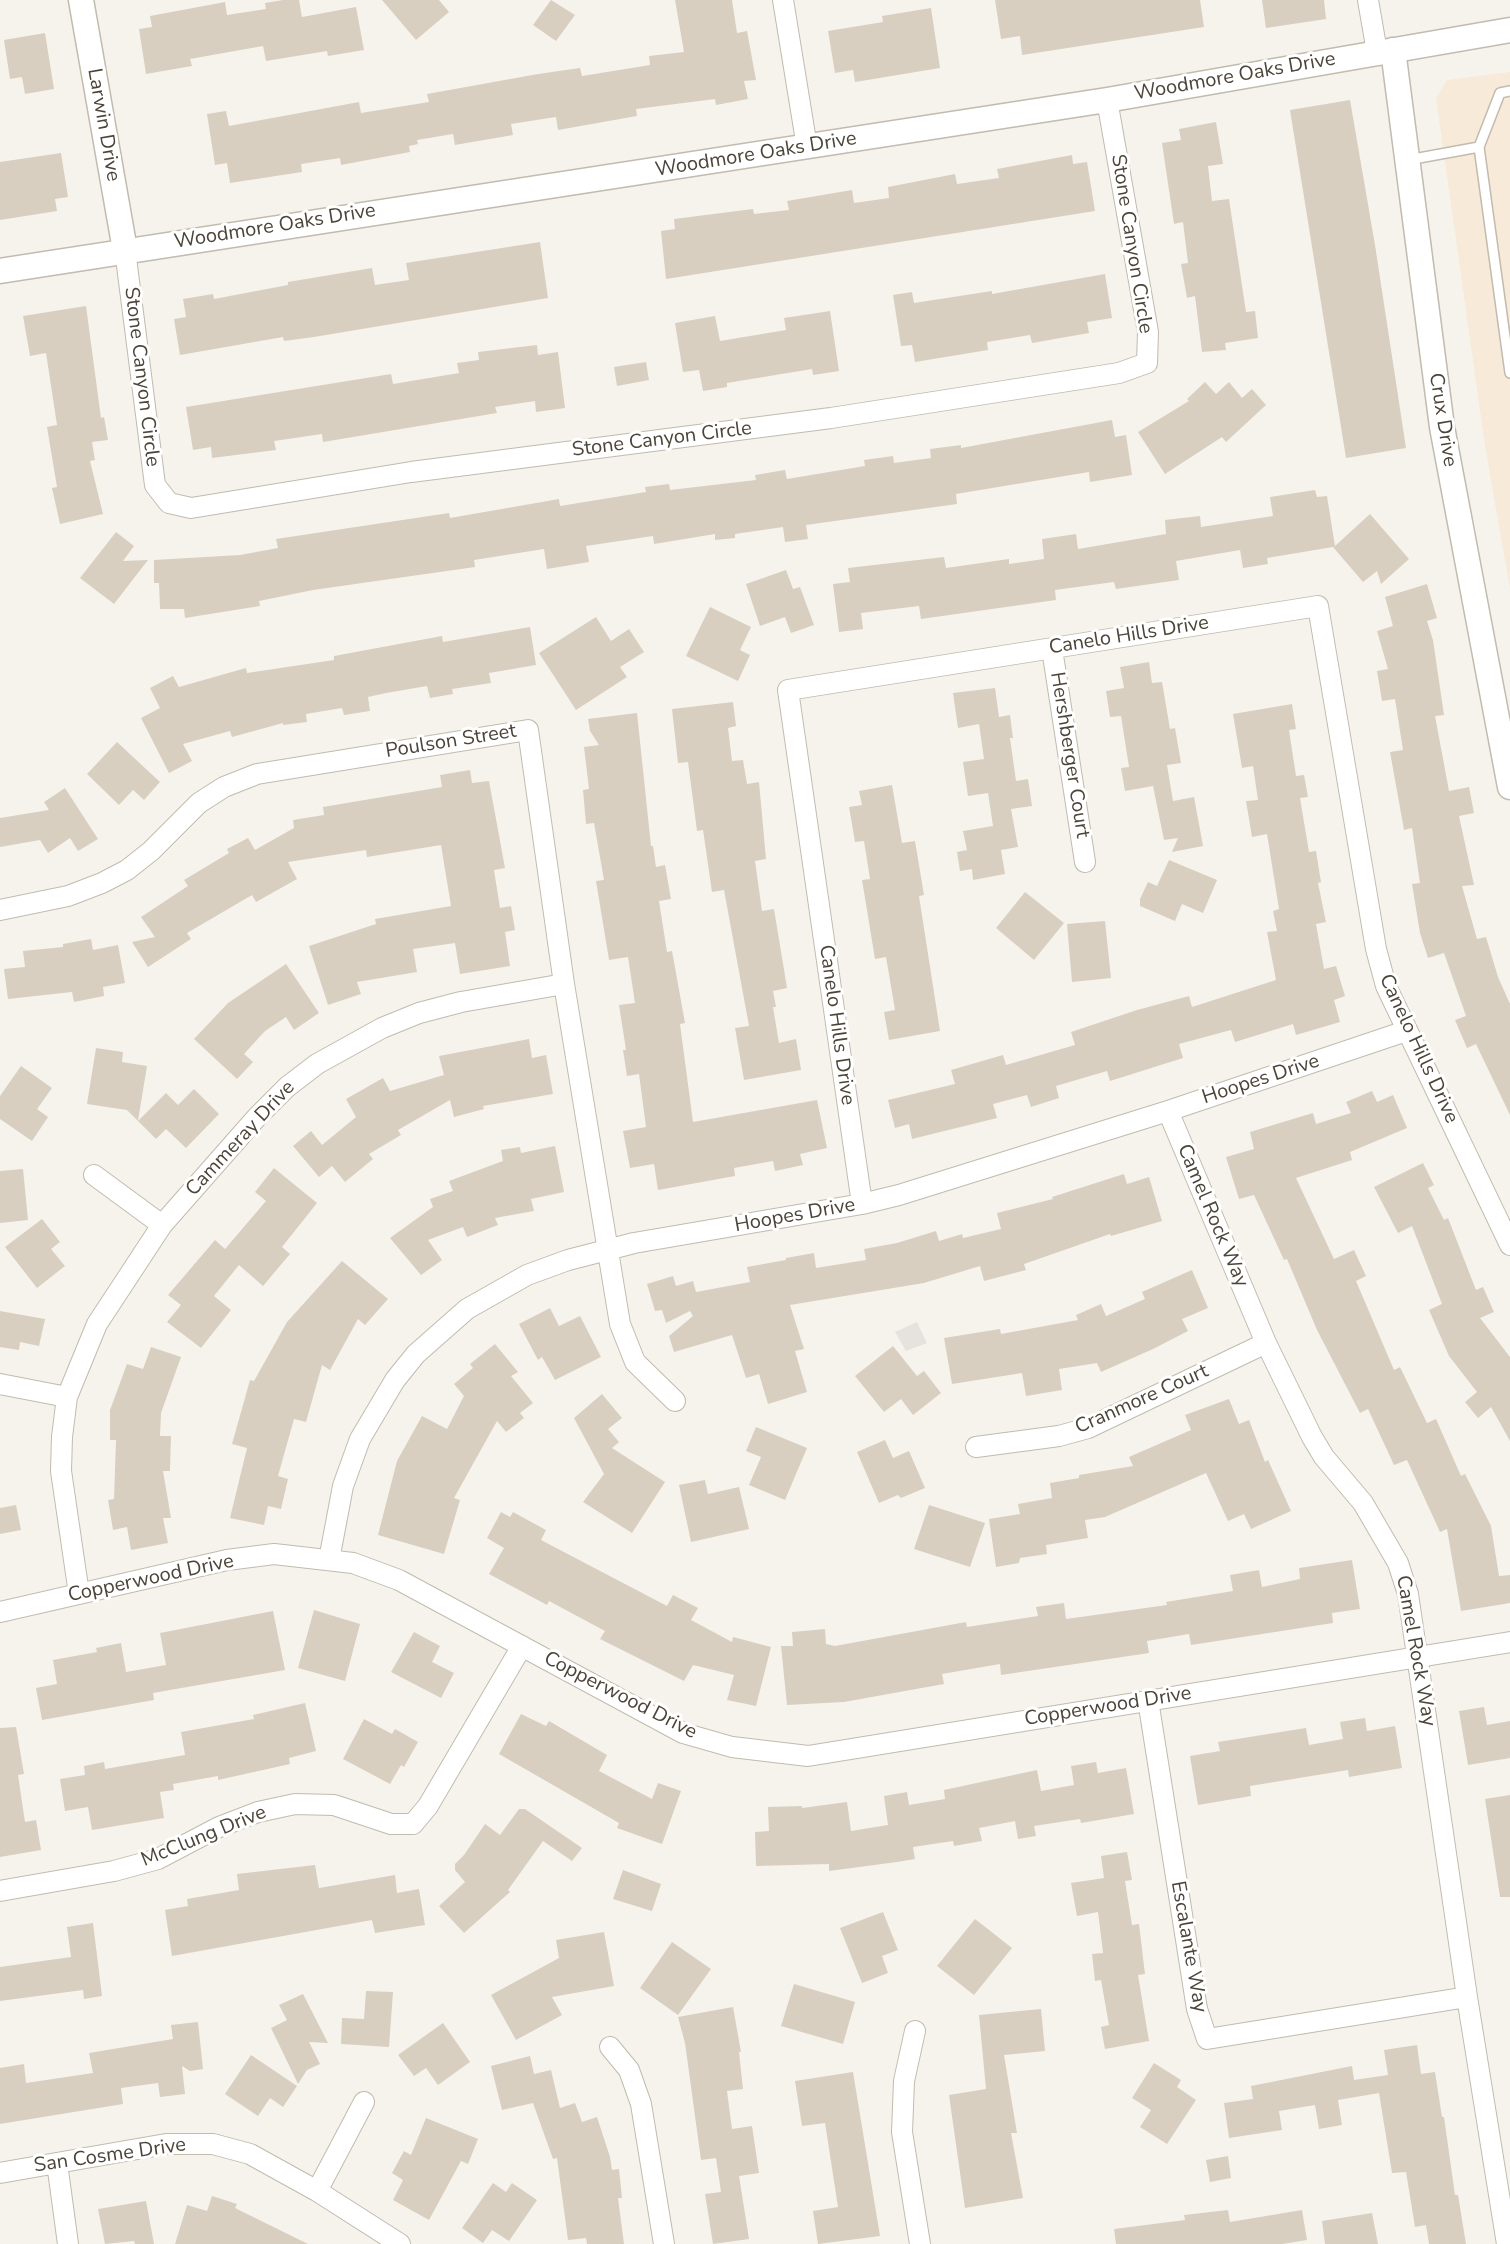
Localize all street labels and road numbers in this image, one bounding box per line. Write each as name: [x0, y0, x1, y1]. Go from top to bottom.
street label: Woodmore Oaks Drive: [1133, 47, 1337, 107]
street label: Larwin Drive: [81, 66, 125, 184]
street label: Woodmore Oaks Drive: [654, 127, 858, 183]
street label: Stone Canyon Circle: [1105, 153, 1157, 335]
street label: Woodmore Oaks Drive: [173, 199, 377, 255]
street label: Stone Canyon Circle: [118, 286, 164, 468]
street label: Crux Drive: [1423, 371, 1461, 469]
street label: Stone Canyon Circle: [571, 417, 753, 463]
street label: Canelo Hills Drive: [1047, 612, 1211, 660]
street label: Hershberger Court: [1044, 670, 1094, 840]
street label: Poulson Street: [384, 720, 518, 764]
street label: Canelo Hills Drive: [813, 943, 859, 1107]
street label: Canelo Hills Drive: [1373, 971, 1463, 1127]
street label: Hoopes Drive: [1199, 1050, 1323, 1110]
street label: Cammeray Drive: [181, 1076, 301, 1202]
street label: Camel Rock Way: [1171, 1141, 1253, 1291]
street label: Hoopes Drive: [733, 1194, 857, 1238]
street label: Cranmore Court: [1072, 1360, 1212, 1440]
street label: Copperwood Drive: [66, 1550, 236, 1608]
street label: Camel Rock Way: [1390, 1574, 1440, 1728]
street label: Copperwood Drive: [539, 1647, 701, 1745]
street label: Copperwood Drive: [1023, 1682, 1193, 1732]
street label: McClung Drive: [138, 1801, 270, 1873]
street label: Escalante Way: [1165, 1879, 1211, 2015]
street label: San Cosme Drive: [32, 2133, 188, 2179]

